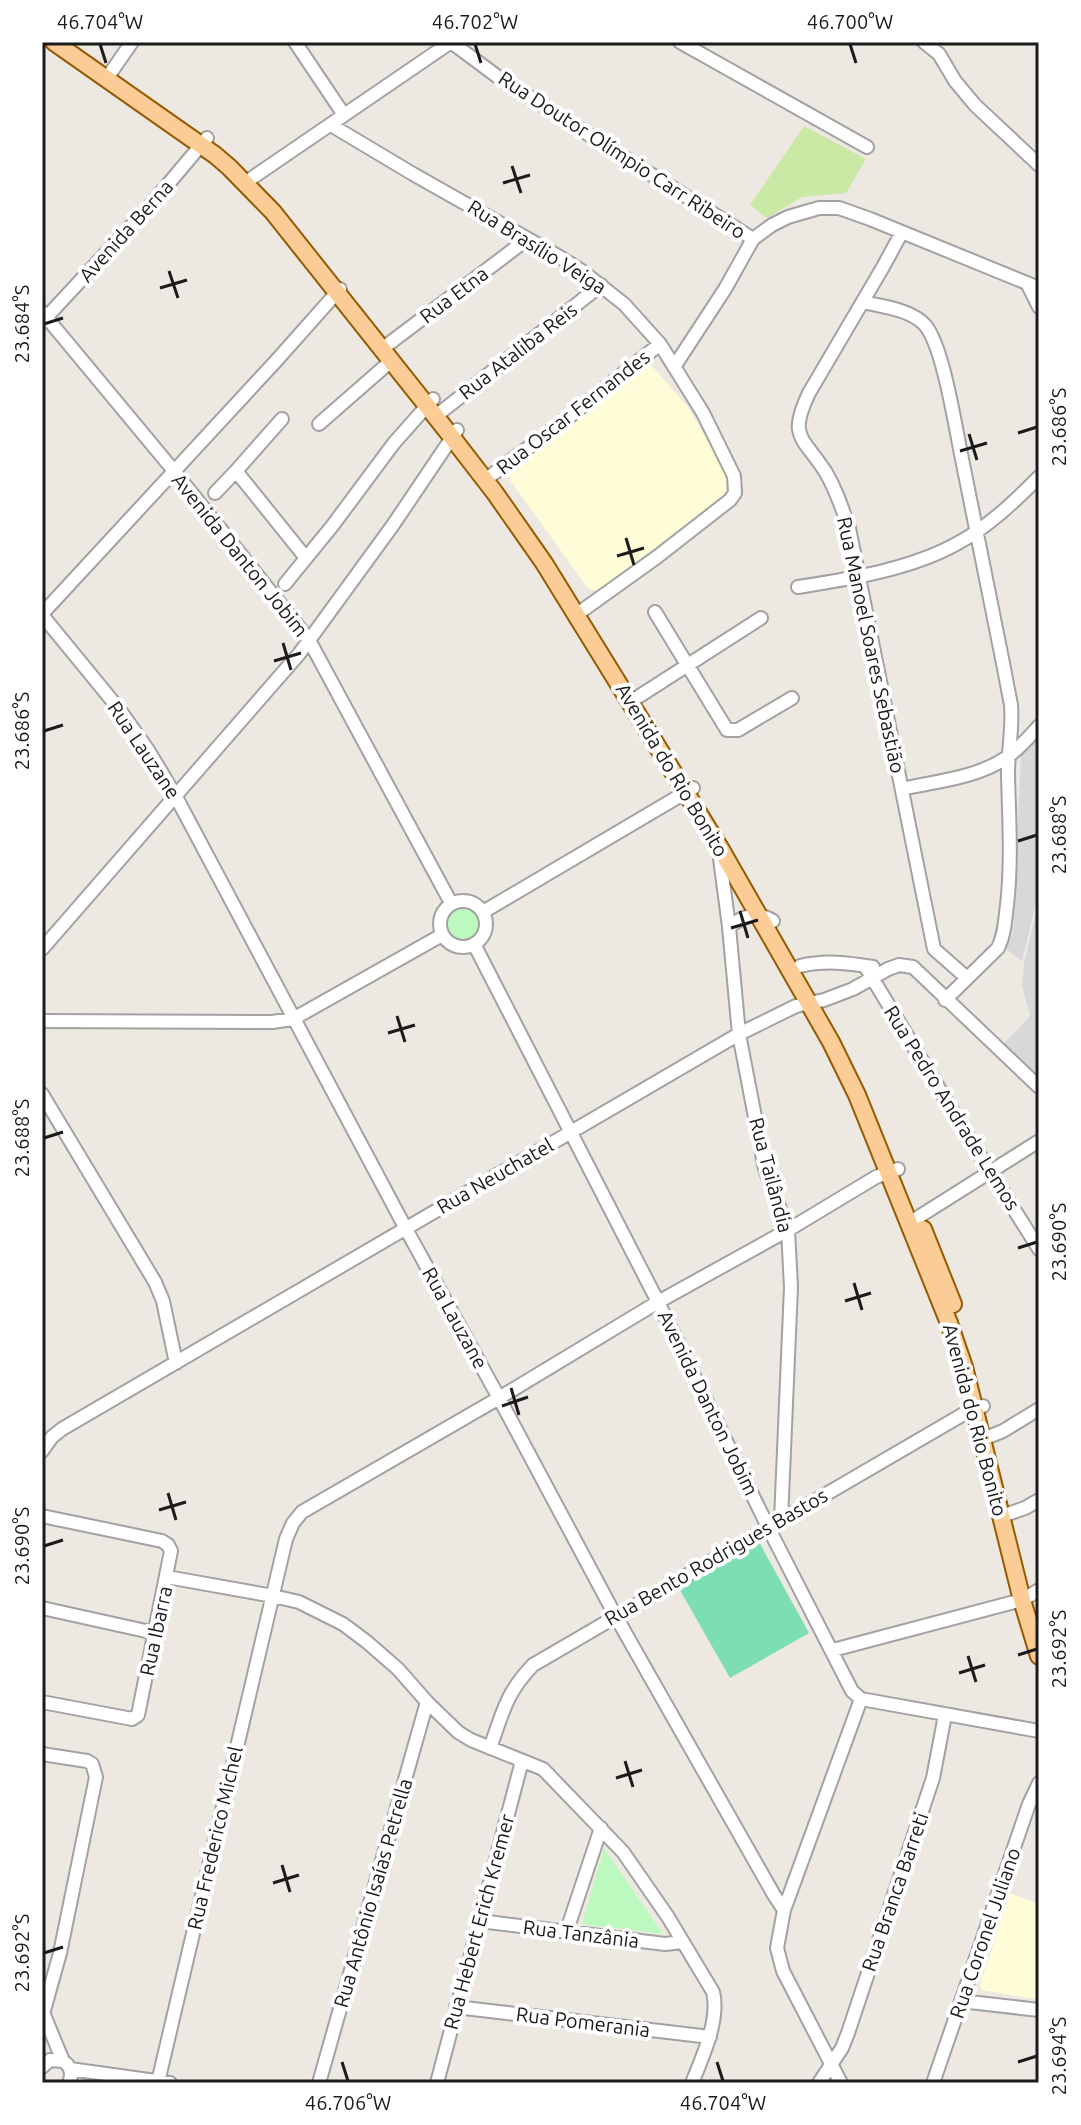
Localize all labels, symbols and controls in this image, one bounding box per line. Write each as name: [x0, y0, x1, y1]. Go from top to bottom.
text: 46.704°W: [57, 10, 143, 33]
text: 46.702°W: [432, 10, 518, 33]
text: 46.700°W: [807, 10, 893, 33]
street label: Rua Doutor Olímpio Carr Ribeiro: [494, 66, 750, 243]
street label: Avenida Berna: [74, 175, 177, 286]
street label: Rua Brasílio Veiga: [464, 195, 611, 298]
street label: Rua Etna: [415, 261, 492, 328]
text: 23.684°S: [10, 285, 33, 363]
street label: Rua Ataliba Reis: [454, 297, 581, 404]
street label: Rua Oscar Fernandes: [491, 345, 654, 479]
text: 23.686°S: [1047, 388, 1070, 466]
street label: Avenida Danton Jobim: [168, 469, 313, 641]
street label: Rua Manoel Soares Sebastião: [833, 515, 910, 775]
street label: Avenida do Rio Bonito: [612, 679, 733, 861]
text: 23.686°S: [10, 692, 33, 770]
street label: Rua Lauzane: [103, 697, 185, 803]
text: 23.688°S: [1047, 796, 1070, 874]
street label: Rua Pedro Andrade Lemos: [880, 1001, 1025, 1214]
text: 23.688°S: [10, 1099, 33, 1177]
street label: Rua Tailândia: [745, 1115, 798, 1235]
street label: Rua Neuchatel: [432, 1133, 557, 1218]
text: 23.690°S: [1047, 1203, 1070, 1281]
street label: Rua Lauzane: [418, 1263, 493, 1373]
street label: Avenida Danton Jobim: [654, 1306, 763, 1499]
street label: Avenida do Rio Bonito: [939, 1321, 1012, 1519]
street label: Rua Bento Rodrigues Bastos: [600, 1483, 831, 1630]
text: 23.690°S: [10, 1507, 33, 1585]
street label: Rua Ibarra: [135, 1584, 176, 1678]
text: 23.692°S: [1047, 1610, 1070, 1688]
street label: Rua Frederico Michel: [182, 1744, 247, 1932]
street label: Rua Antônio Isaías Petrella: [329, 1775, 416, 2010]
street label: Rua Branca Barreti: [857, 1809, 933, 1974]
street label: Rua Hebert Erich Kremer: [439, 1811, 518, 2032]
street label: Rua Coronel Juliano: [945, 1844, 1025, 2021]
text: 23.692°S: [10, 1914, 33, 1992]
street label: Rua Tanzânia: [522, 1915, 640, 1952]
street label: Rua Pomerania: [515, 2002, 651, 2041]
text: 23.694°S: [1047, 2017, 1070, 2095]
text: 46.706°W: [305, 2091, 391, 2114]
text: 46.704°W: [680, 2091, 766, 2114]

